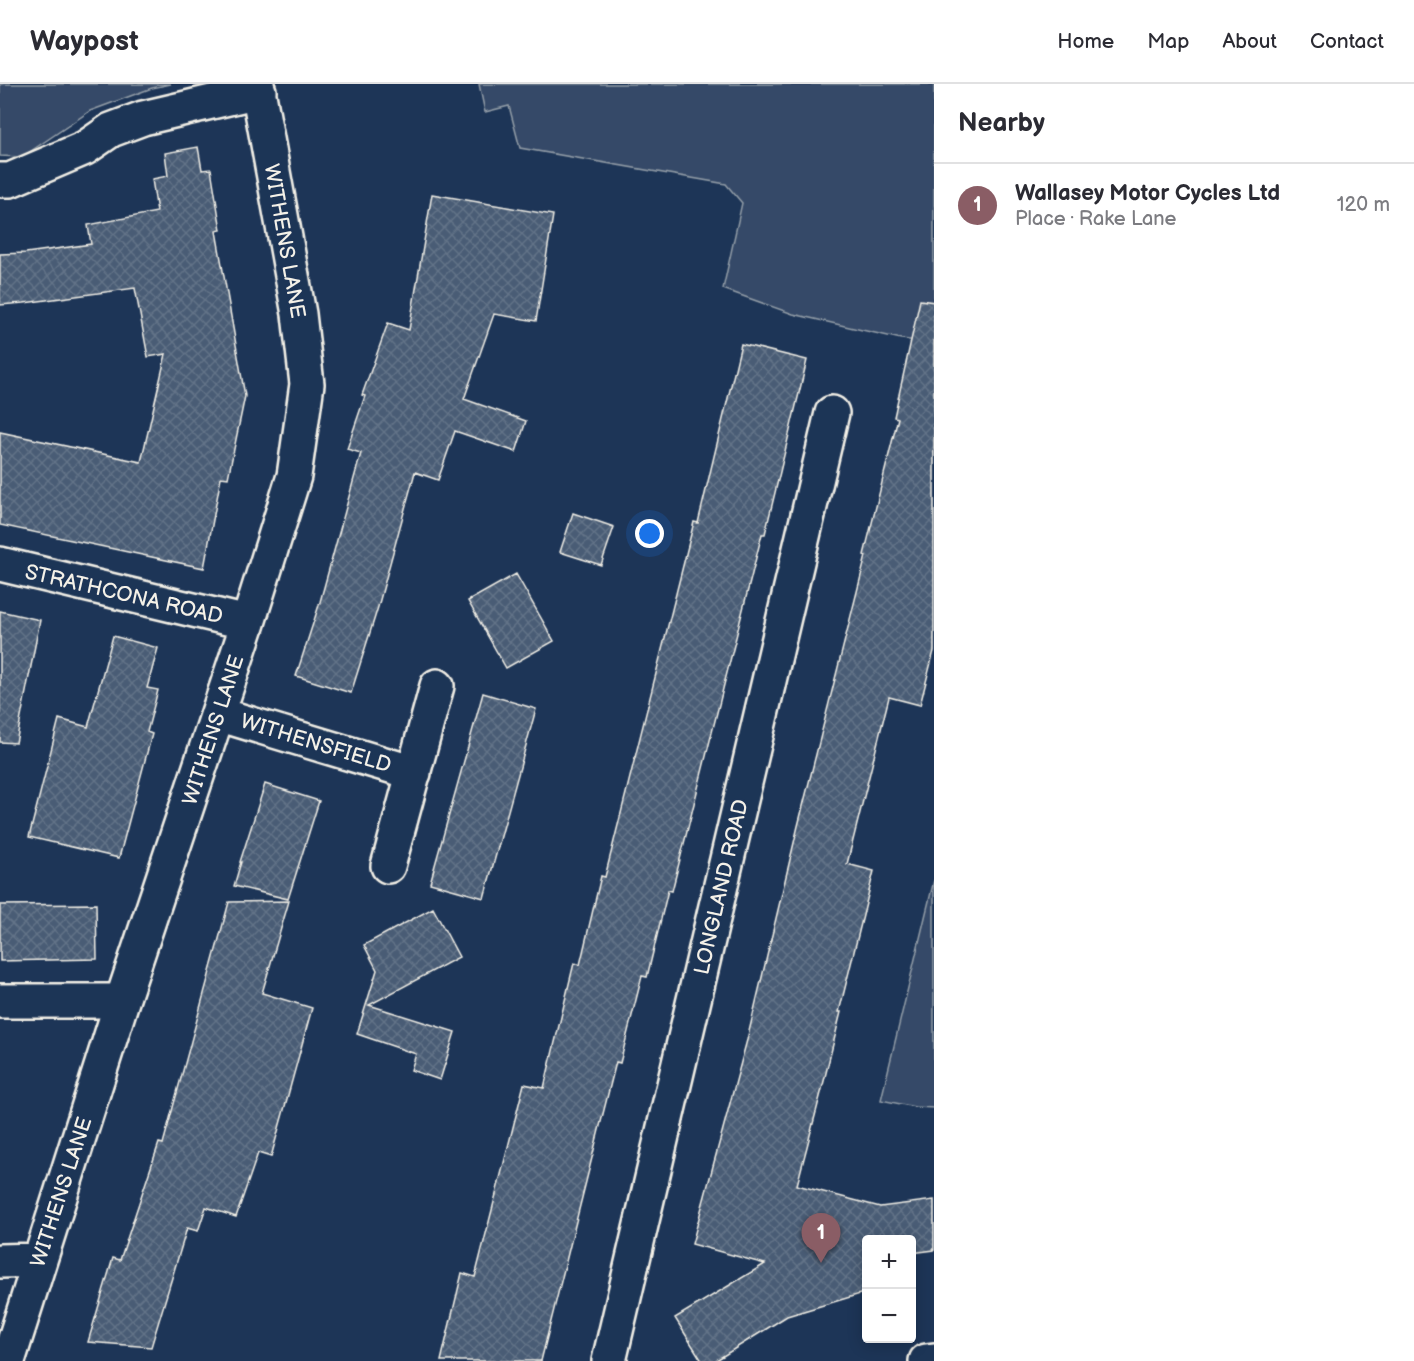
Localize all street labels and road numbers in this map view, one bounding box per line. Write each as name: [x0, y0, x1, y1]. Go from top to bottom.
street label: WITHENS LANE: [259, 162, 310, 320]
street label: STRATHCONA ROAD: [23, 560, 225, 629]
street label: WITHENS LANE: [177, 652, 249, 808]
street label: WITHENSFIELD: [238, 709, 394, 778]
street label: LONGLAND ROAD: [689, 797, 754, 977]
street label: WITHENS LANE: [25, 1114, 97, 1270]

